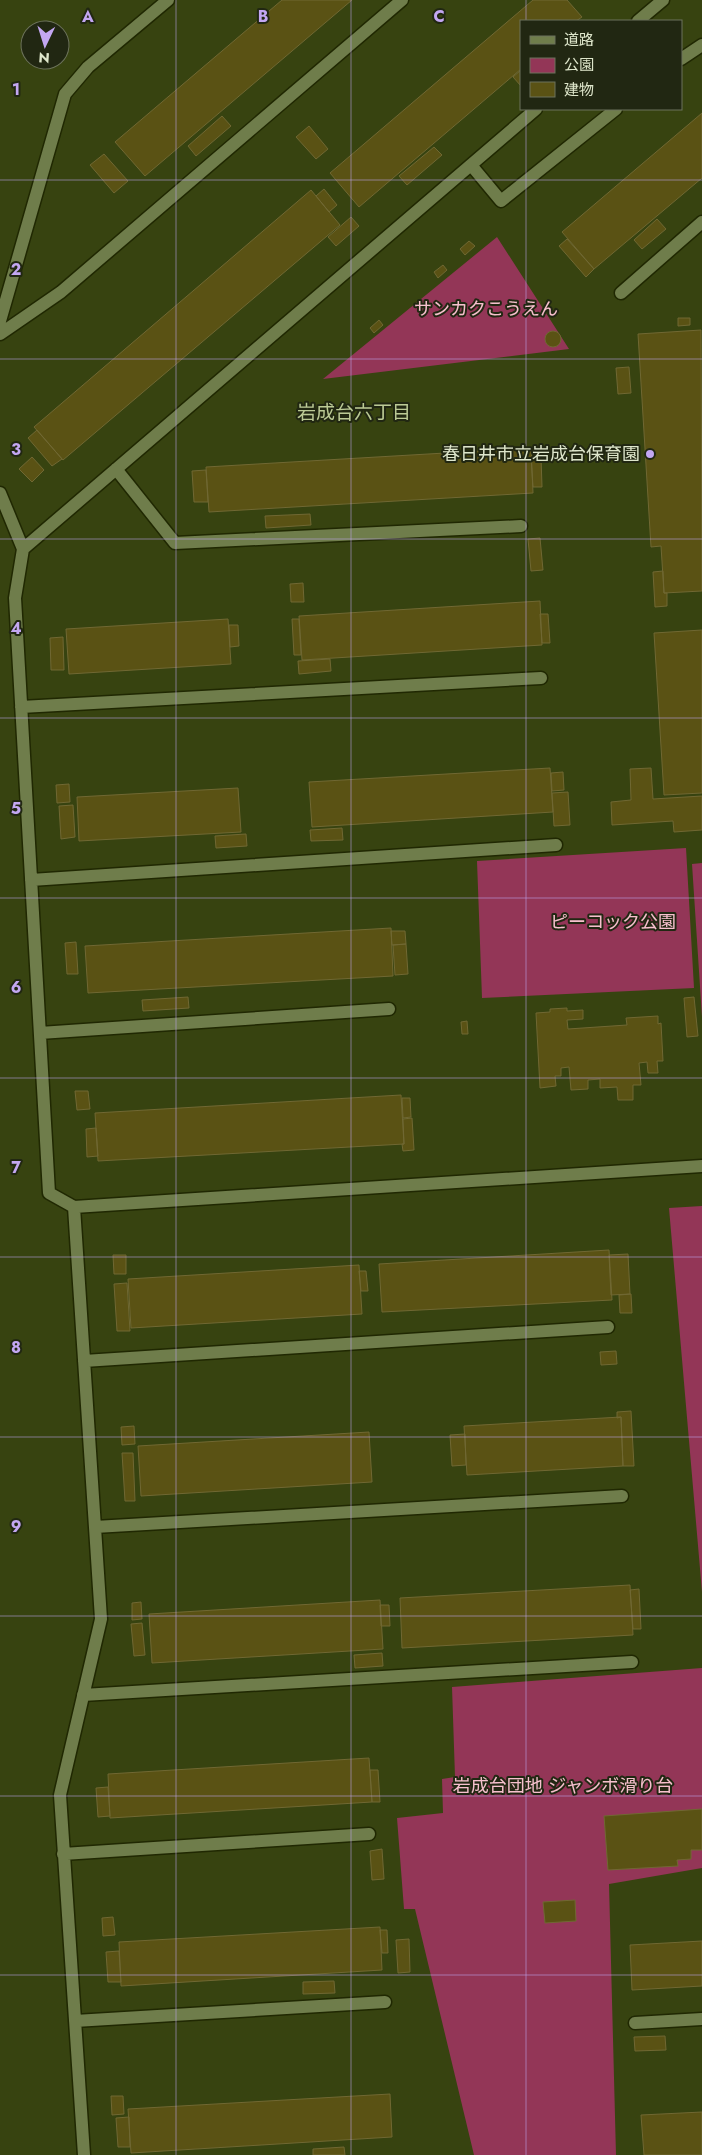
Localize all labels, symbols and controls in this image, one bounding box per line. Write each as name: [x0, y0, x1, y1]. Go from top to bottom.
text: A: [81, 5, 94, 28]
text: B: [258, 5, 268, 28]
text: C: [433, 5, 445, 28]
north arrow: [20, 20, 70, 70]
legend: [520, 20, 682, 110]
text: 道路: [564, 29, 594, 51]
text: N: [38, 48, 50, 68]
text: 公園: [564, 54, 594, 76]
text: 1: [12, 78, 20, 101]
text: 建物: [564, 79, 594, 101]
text: 2: [11, 258, 21, 281]
park label: サンカクこうえん: [414, 296, 558, 322]
district label: 岩成台六丁目: [297, 399, 411, 426]
text: 3: [11, 438, 21, 461]
place label: 春日井市立岩成台保育園: [442, 441, 640, 467]
marker: 春日井市立岩成台保育園: [644, 448, 656, 460]
text: 4: [10, 617, 22, 640]
text: 5: [11, 797, 21, 820]
park label: ピーコック公園: [550, 909, 676, 935]
text: 6: [11, 976, 21, 999]
text: 7: [11, 1156, 21, 1179]
text: 8: [11, 1336, 21, 1359]
text: 9: [11, 1515, 21, 1538]
park label: 岩成台団地 ジャンボ滑り台: [453, 1773, 673, 1799]

